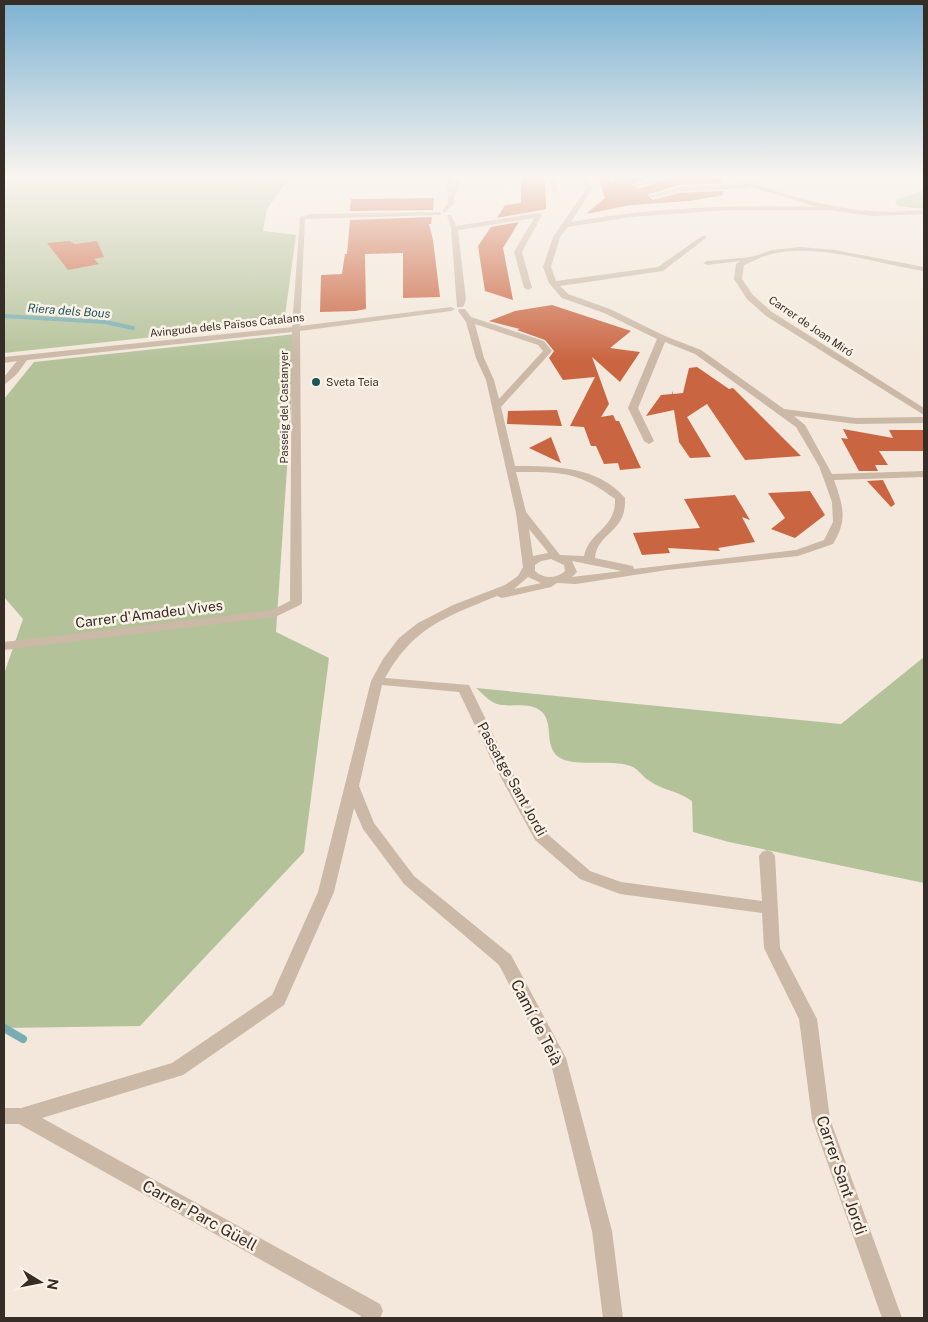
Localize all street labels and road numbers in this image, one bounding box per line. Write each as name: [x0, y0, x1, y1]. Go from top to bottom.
street label: Carrer de Joan Miró: [767, 293, 855, 359]
street label: Avinguda dels Països Catalans: [149, 311, 305, 339]
street label: Passeig del Castanyer: [278, 351, 290, 463]
street label: Carrer d'Amadeu Vives: [74, 597, 224, 631]
street label: Passatge Sant Jordi: [474, 719, 550, 839]
street label: Camí de Teià: [507, 976, 566, 1068]
street label: Carrer Sant Jordi: [812, 1113, 871, 1237]
street label: Carrer Parc Güell: [139, 1176, 261, 1255]

